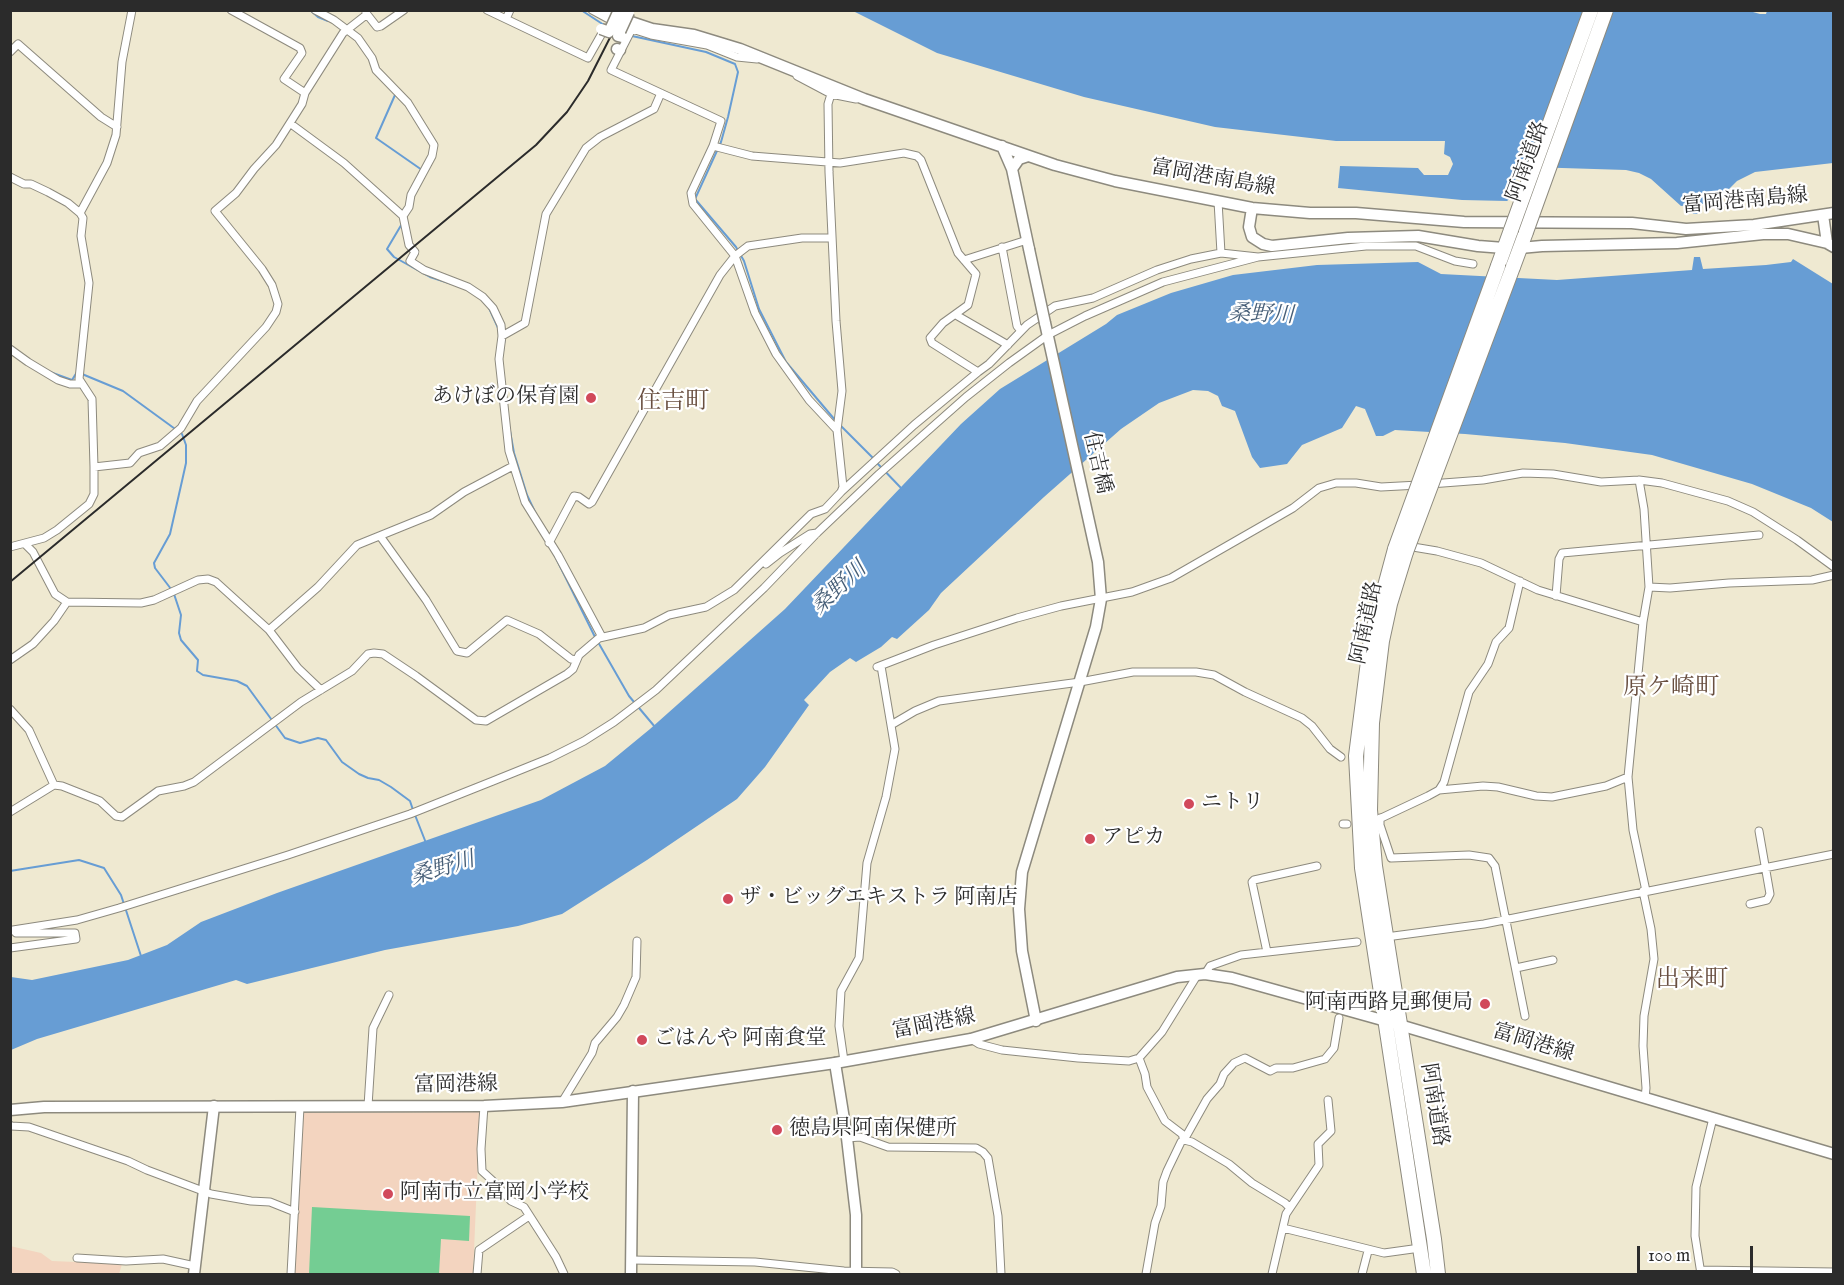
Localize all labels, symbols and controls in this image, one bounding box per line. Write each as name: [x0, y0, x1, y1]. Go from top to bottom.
street label: 阿南道路: [1503, 118, 1555, 206]
street label: 富岡港南島線: [1149, 156, 1277, 202]
street label: 富岡港南島線: [1681, 184, 1809, 220]
water label: 桑野川: [1228, 302, 1294, 330]
place label: あけぼの保育園: [432, 385, 579, 411]
district label: 住吉町: [637, 389, 709, 417]
marker: あけぼの保育園: [584, 391, 598, 405]
street label: 住吉橋: [1077, 429, 1115, 497]
water label: 桑野川: [807, 557, 873, 621]
street label: 阿南道路: [1347, 579, 1389, 667]
district label: 原ケ崎町: [1623, 675, 1719, 703]
place label: ニトリ: [1201, 791, 1264, 817]
marker: ニトリ: [1182, 797, 1196, 811]
place label: アピカ: [1102, 826, 1165, 852]
marker: アピカ: [1083, 832, 1097, 846]
water label: 桑野川: [408, 848, 478, 892]
place label: ザ・ビッグエキストラ 阿南店: [740, 886, 1018, 912]
marker: ザ・ビッグエキストラ 阿南店: [721, 892, 735, 906]
district label: 出来町: [1656, 967, 1728, 995]
place label: 阿南西路見郵便局: [1305, 991, 1473, 1017]
marker: 阿南西路見郵便局: [1478, 997, 1492, 1011]
street label: 富岡港線: [890, 1005, 978, 1045]
street label: 富岡港線: [1489, 1020, 1577, 1068]
place label: ごはんや 阿南食堂: [654, 1027, 827, 1053]
marker: ごはんや 阿南食堂: [635, 1033, 649, 1047]
street label: 阿南道路: [1414, 1062, 1452, 1148]
street label: 富岡港線: [414, 1073, 498, 1099]
place label: 徳島県阿南保健所: [789, 1117, 957, 1143]
marker: 徳島県阿南保健所: [770, 1123, 784, 1137]
place label: 阿南市立富岡小学校: [400, 1181, 589, 1207]
marker: 阿南市立富岡小学校: [381, 1187, 395, 1201]
scale bar: [1640, 1234, 1756, 1272]
text: 100 m: [1648, 1245, 1690, 1268]

